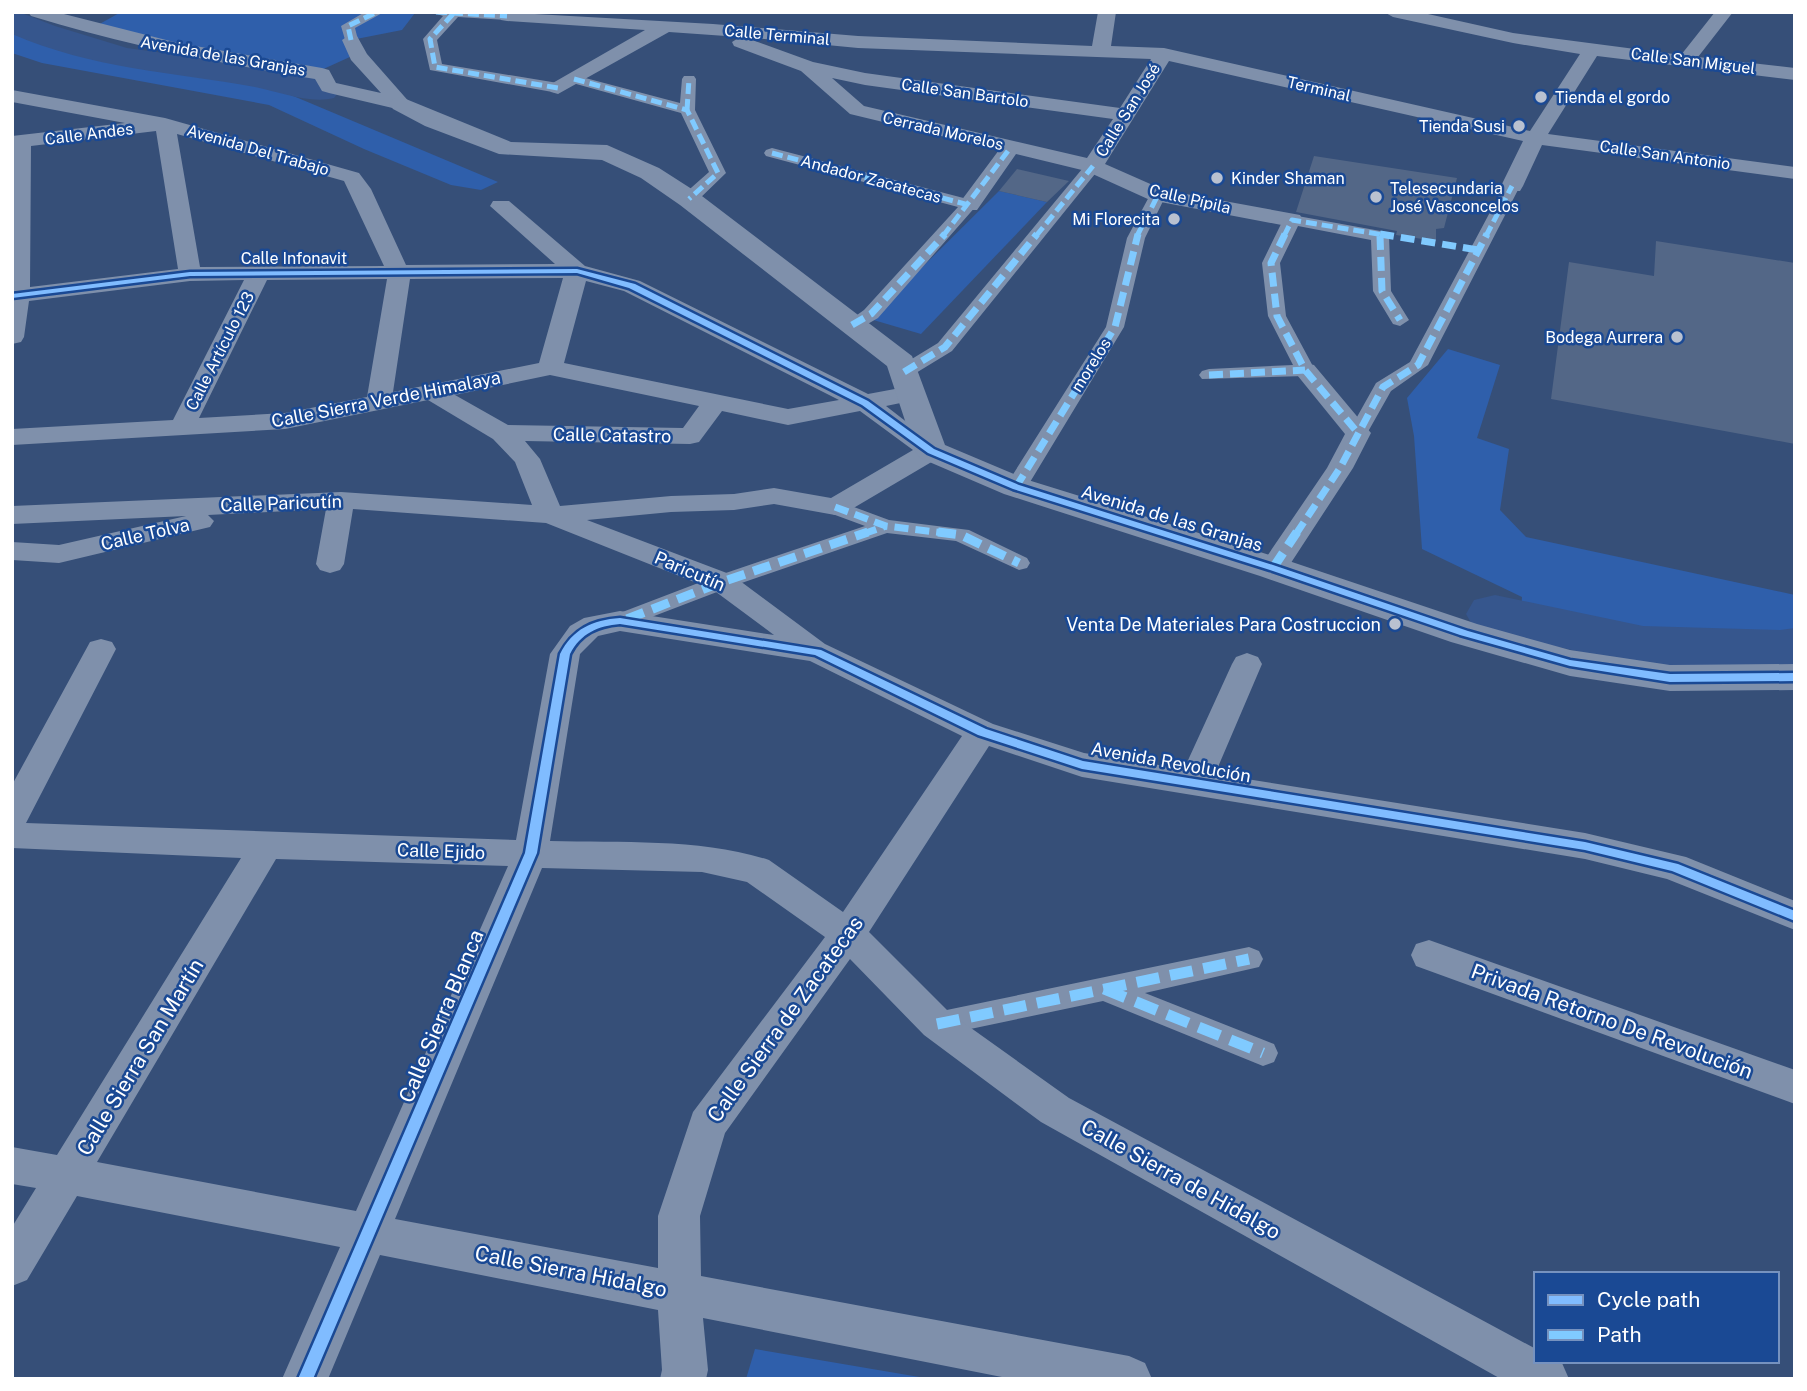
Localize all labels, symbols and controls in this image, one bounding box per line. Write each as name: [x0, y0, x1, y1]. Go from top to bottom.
street label: Calle Terminal: [723, 21, 831, 49]
street label: Avenida de las Granjas: [139, 32, 307, 80]
street label: Calle San Miguel: [1630, 44, 1756, 78]
street label: Calle San José: [1092, 60, 1164, 160]
street label: Terminal: [1285, 72, 1353, 106]
street label: Calle San Bartolo: [900, 75, 1030, 111]
place label: Tienda el gordo: [1555, 88, 1670, 107]
marker: Tienda el gordo: [1533, 89, 1549, 105]
street label: Cerrada Morelos: [881, 108, 1005, 154]
place label: Tienda Susi: [1419, 117, 1505, 136]
marker: Tienda Susi: [1511, 118, 1527, 134]
street label: Calle Andes: [44, 119, 134, 149]
street label: Avenida Del Trabajo: [185, 121, 331, 179]
street label: Calle San Antonio: [1598, 136, 1732, 174]
street label: Andador Zacatecas: [799, 151, 943, 207]
place label: Kinder Shaman: [1231, 169, 1345, 188]
marker: Kinder Shaman: [1209, 170, 1225, 186]
place label: Telesecundaria José Vasconcelos: [1390, 179, 1519, 216]
street label: Calle Pípila: [1147, 180, 1233, 218]
marker: Telesecundaria José Vasconcelos: [1368, 189, 1384, 205]
place label: Mi Florecita: [1072, 210, 1160, 229]
marker: Mi Florecita: [1166, 211, 1182, 227]
street label: Calle Infonavit: [241, 249, 347, 268]
street label: Calle Artículo 123: [182, 289, 258, 413]
place label: Bodega Aurrera: [1545, 328, 1663, 347]
marker: Bodega Aurrera: [1669, 329, 1685, 345]
street label: morelos: [1067, 335, 1115, 395]
street label: Calle Sierra Verde Himalaya: [270, 366, 502, 432]
street label: Calle Catastro: [553, 423, 671, 447]
street label: Avenida de las Granjas: [1079, 480, 1265, 556]
street label: Calle Paricutín: [220, 490, 342, 516]
street label: Calle Tolva: [99, 514, 191, 554]
street label: Paricutín: [651, 547, 729, 595]
place label: Venta De Materiales Para Costruccion: [1066, 614, 1381, 635]
marker: Venta De Materiales Para Costruccion: [1387, 616, 1403, 632]
street label: Avenida Revolución: [1089, 738, 1253, 786]
street label: Calle Ejido: [397, 839, 485, 863]
street label: Calle Sierra de Zacatecas: [702, 911, 868, 1127]
street label: Calle Sierra Blanca: [393, 926, 489, 1106]
street label: Calle Sierra San Martín: [71, 954, 209, 1160]
street label: Privada Retorno De Revolución: [1468, 958, 1756, 1084]
street label: Calle Sierra de Hidalgo: [1077, 1114, 1285, 1244]
street label: Calle Sierra Hidalgo: [473, 1240, 669, 1302]
legend: [1534, 1272, 1779, 1363]
text: Cycle path: [1597, 1287, 1700, 1312]
text: Path: [1597, 1322, 1642, 1347]

